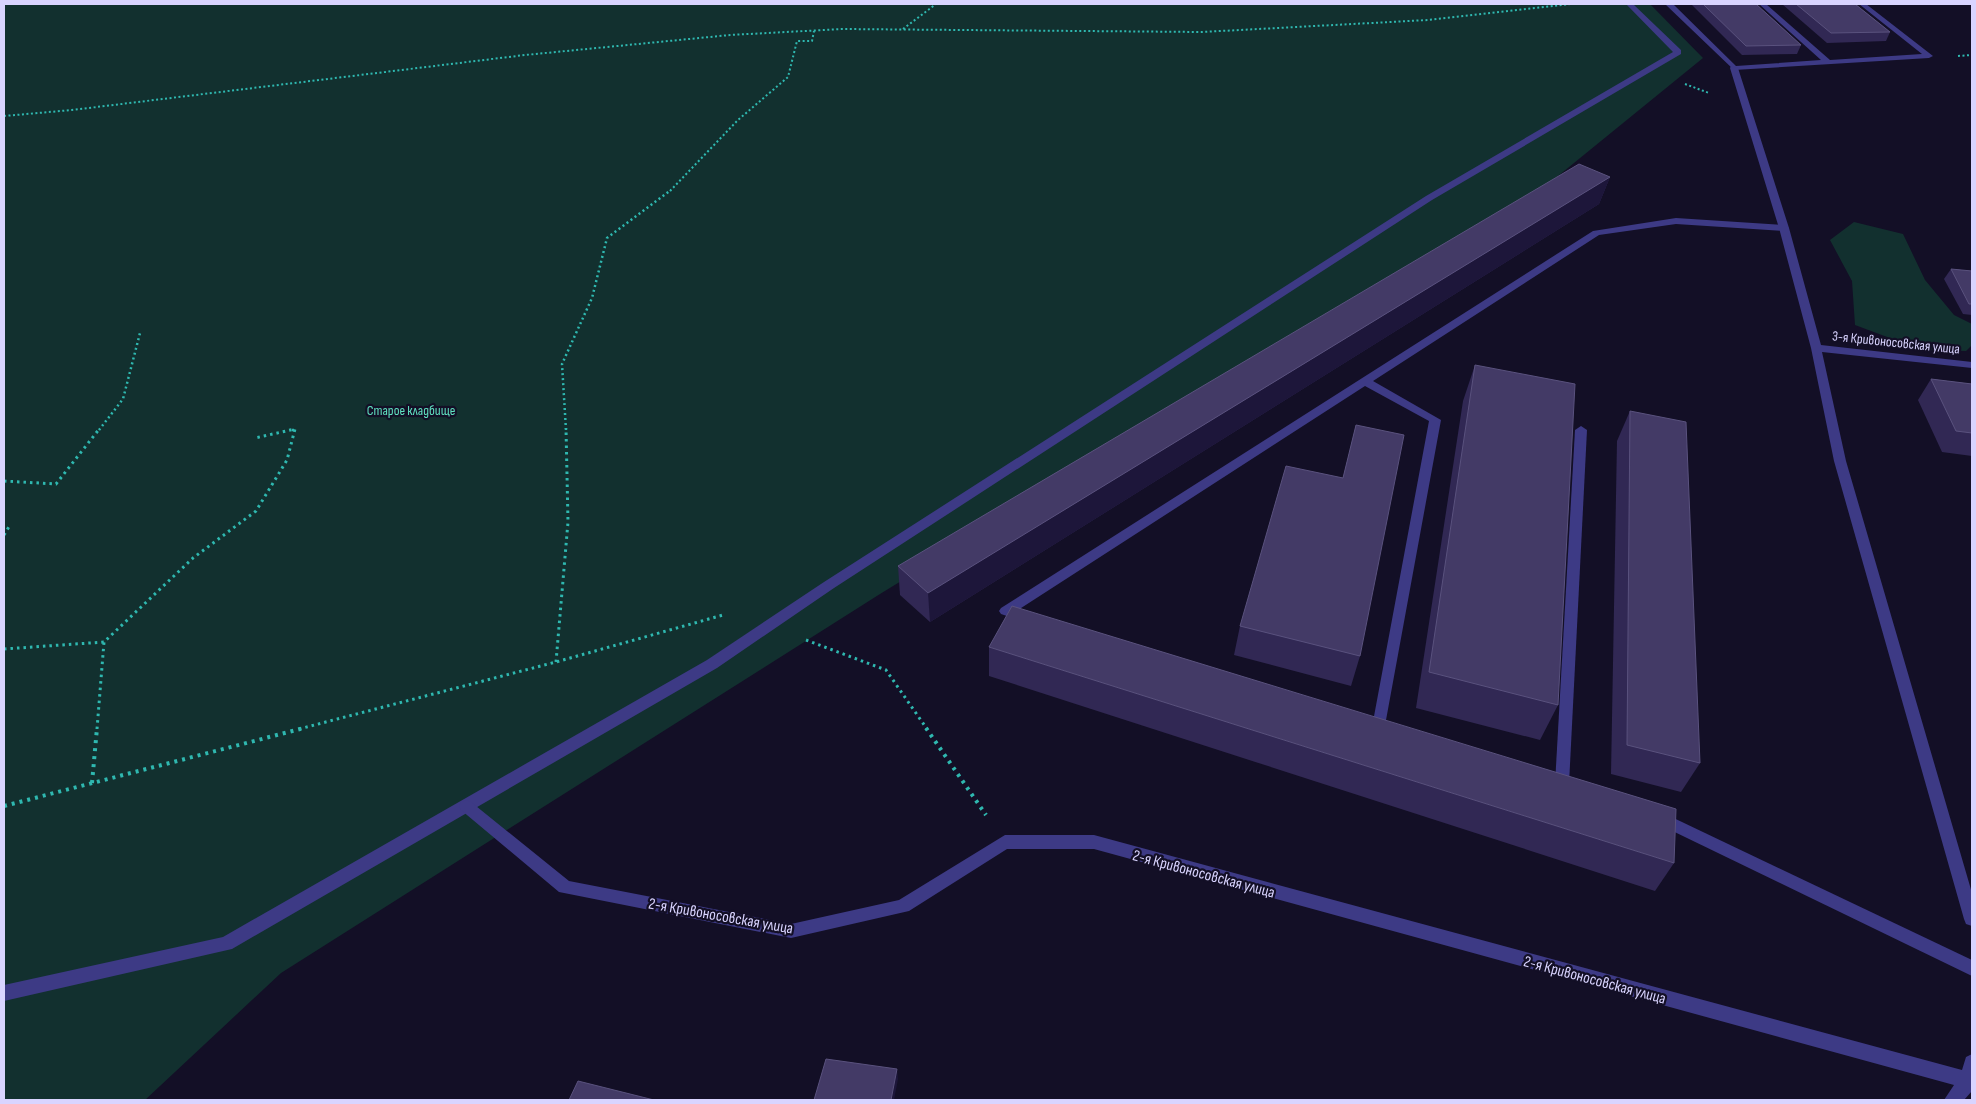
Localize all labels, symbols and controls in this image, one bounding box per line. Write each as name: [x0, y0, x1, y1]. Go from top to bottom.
street label: 3-я Кривоносовская улица: [1831, 327, 1961, 358]
park label: Старое кладбище: [367, 402, 455, 419]
street label: 2-я Кривоносовская улица: [1130, 846, 1277, 903]
street label: 2-я Кривоносовская улица: [647, 894, 795, 939]
street label: 2-я Кривоносовская улица: [1521, 952, 1668, 1009]

